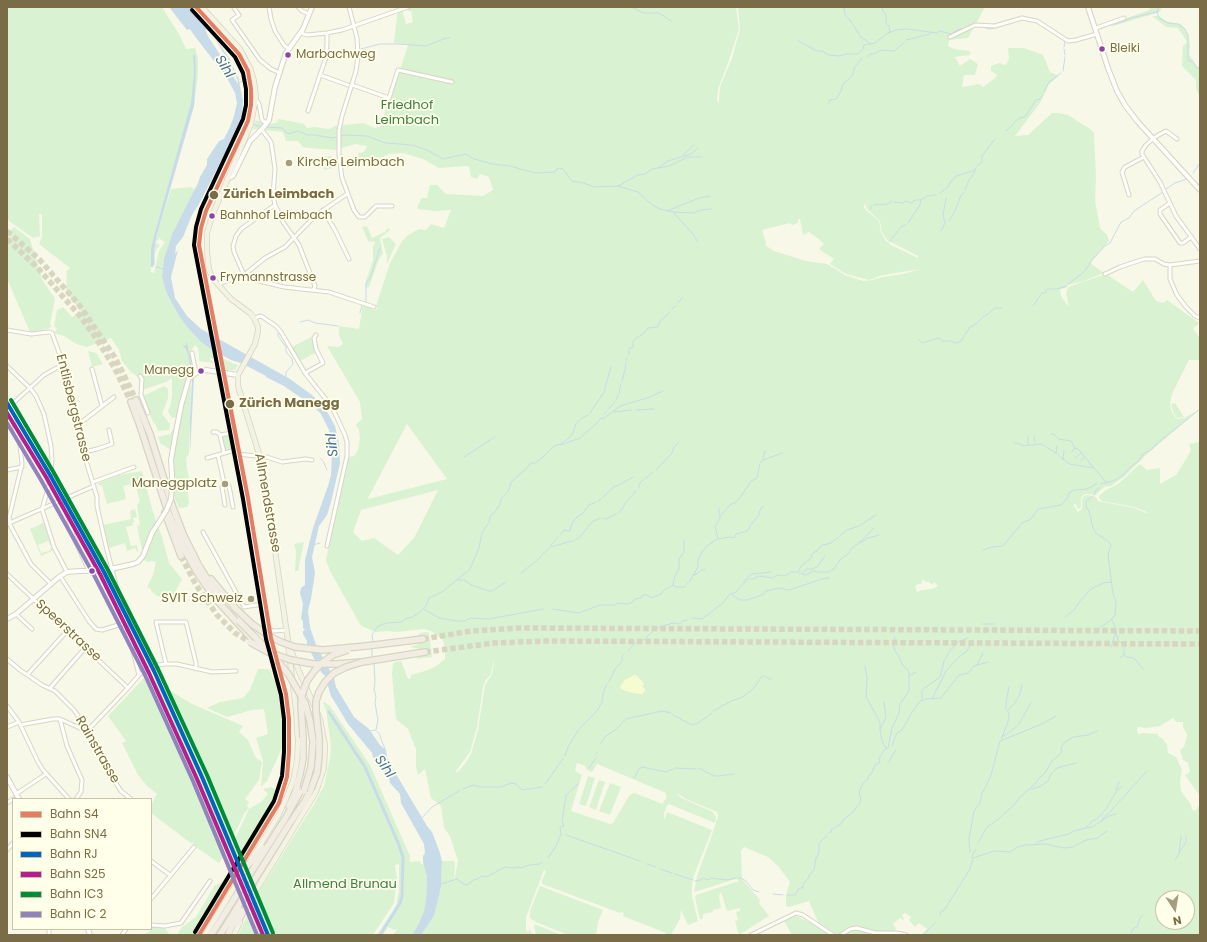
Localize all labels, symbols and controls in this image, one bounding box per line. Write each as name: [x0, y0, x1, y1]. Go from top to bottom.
place label: Bleiki: [1110, 42, 1140, 56]
marker: Bleiki: [1097, 44, 1107, 54]
place label: Marbachweg: [296, 48, 375, 62]
marker: Marbachweg: [283, 50, 293, 60]
water label: Sihl: [211, 52, 237, 82]
park label: Friedhof Leimbach: [375, 98, 439, 129]
place label: Kirche Leimbach: [297, 155, 405, 171]
marker: Kirche Leimbach: [284, 158, 294, 168]
place label: Zürich Leimbach: [223, 187, 334, 203]
marker: Zürich Leimbach: [208, 189, 220, 201]
place label: Bahnhof Leimbach: [220, 209, 332, 223]
marker: Bahnhof Leimbach: [207, 211, 217, 221]
place label: Frymannstrasse: [220, 271, 316, 285]
marker: Frymannstrasse: [208, 273, 218, 283]
street label: Entlisbergstrasse: [52, 353, 94, 463]
place label: Manegg: [144, 364, 194, 378]
marker: Manegg: [196, 366, 206, 376]
place label: Zürich Manegg: [239, 396, 339, 412]
marker: Zürich Manegg: [224, 398, 236, 410]
water label: Sihl: [323, 432, 343, 458]
street label: Allmendstrasse: [251, 452, 283, 554]
place label: Maneggplatz: [132, 476, 217, 492]
marker: Maneggplatz: [220, 479, 230, 489]
unlabelled marker: [87, 566, 97, 576]
place label: SVIT Schweiz: [161, 591, 243, 607]
marker: SVIT Schweiz: [246, 594, 256, 604]
street label: Speerstrasse: [32, 597, 104, 665]
street label: Rainstrasse: [71, 714, 123, 786]
water label: Sihl: [370, 752, 398, 782]
legend: [12, 798, 152, 930]
text: Bahn S4: [50, 805, 99, 822]
text: Bahn SN4: [50, 825, 107, 842]
text: Bahn RJ: [50, 845, 98, 862]
text: Bahn S25: [50, 865, 106, 882]
park label: Allmend Brunau: [293, 877, 397, 893]
text: Bahn IC3: [50, 885, 103, 902]
north arrow: [1155, 890, 1195, 930]
text: Bahn IC 2: [50, 905, 106, 922]
text: N: [1172, 912, 1183, 929]

